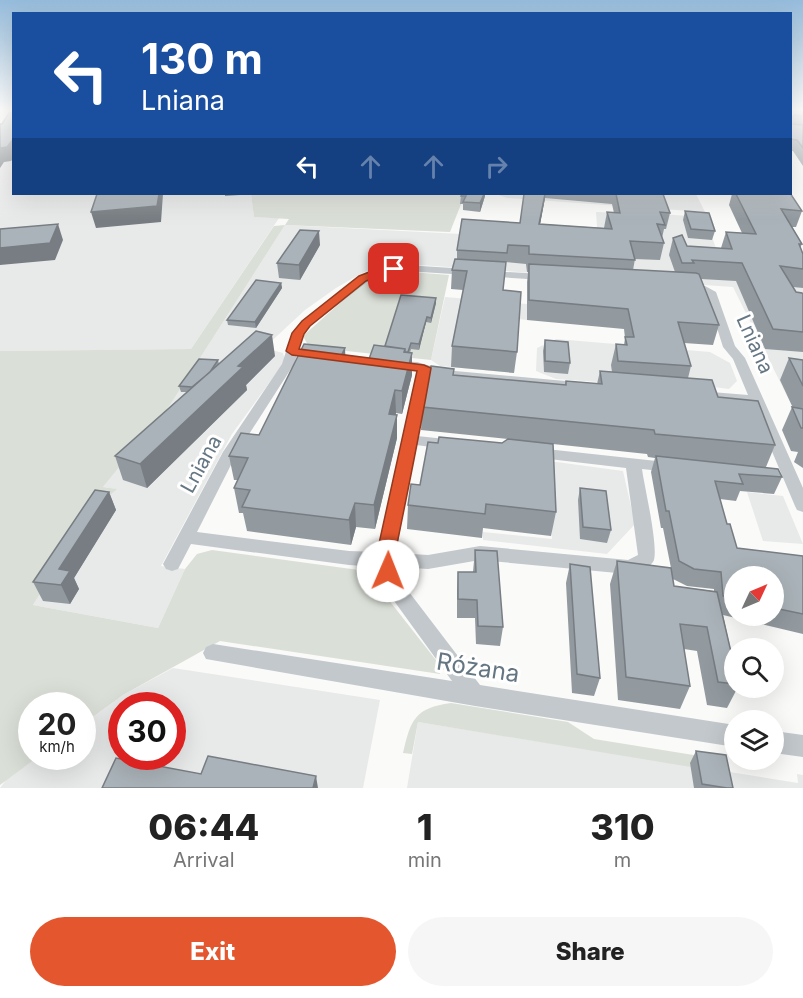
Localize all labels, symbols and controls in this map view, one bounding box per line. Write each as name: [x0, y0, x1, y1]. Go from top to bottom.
text: 130 m: [141, 33, 263, 84]
icon: left: [42, 36, 120, 114]
text: Lniana: [141, 84, 225, 117]
icon: left: [291, 150, 324, 183]
icon: ahead: [354, 150, 387, 183]
icon: ahead: [417, 150, 450, 183]
icon: right: [480, 150, 513, 183]
pin: [368, 243, 419, 294]
icon: arrive: [377, 252, 410, 285]
street label: Lniana: [731, 311, 779, 377]
street label: Lniana: [175, 431, 227, 497]
position arrow: [356, 539, 420, 603]
north arrow: [724, 566, 784, 626]
map controls: [724, 566, 784, 770]
button: search: [724, 638, 784, 698]
street label: Różana: [435, 647, 522, 688]
speed limit sign: 30: [108, 692, 186, 770]
text: 20: [37, 706, 77, 742]
button: layers: [724, 710, 784, 770]
text: km/h: [39, 737, 75, 756]
text: 06:44: [148, 805, 259, 849]
text: 1: [417, 805, 433, 849]
text: 310: [590, 805, 655, 849]
text: Arrival: [173, 848, 235, 872]
text: min: [408, 848, 442, 872]
text: m: [614, 848, 631, 872]
button: Exit: [30, 917, 396, 986]
button: Share: [408, 917, 773, 986]

